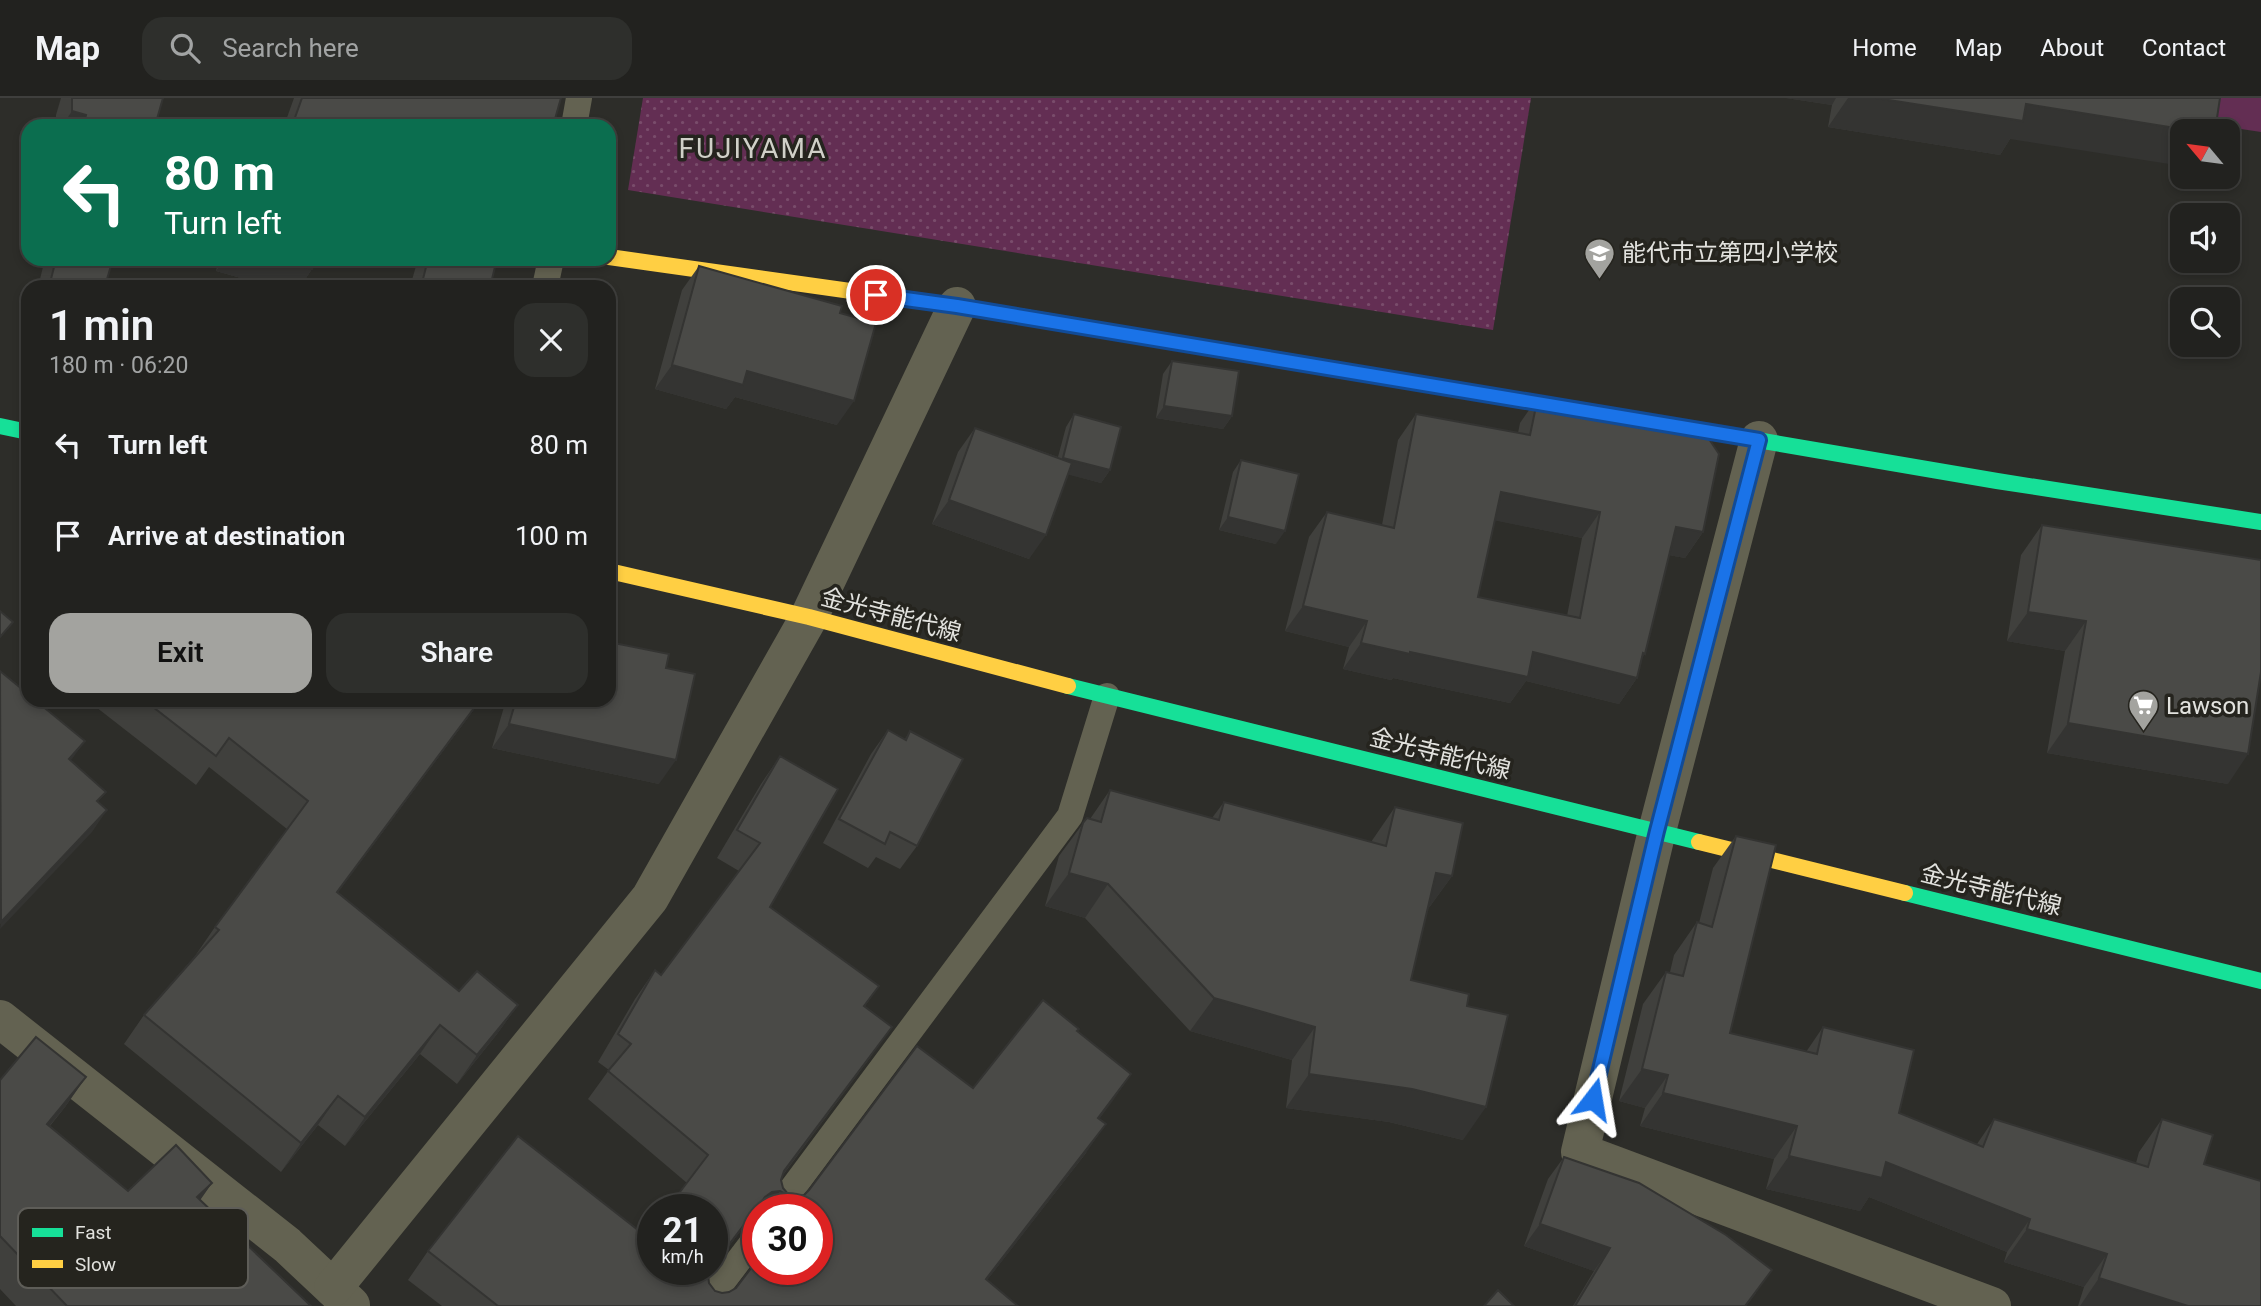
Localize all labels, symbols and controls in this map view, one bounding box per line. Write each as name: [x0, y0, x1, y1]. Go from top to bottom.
search box: [142, 17, 632, 80]
text: Map: [35, 29, 100, 68]
icon: search: [166, 29, 204, 67]
text: Search here: [222, 33, 359, 63]
text: Home: [1852, 34, 1917, 62]
text: Map: [1955, 34, 2002, 62]
text: About: [2040, 34, 2104, 62]
text: Contact: [2142, 34, 2226, 62]
north arrow: [2170, 119, 2240, 189]
map controls: [2170, 119, 2240, 357]
district label: FUJIYAMA: [678, 132, 828, 165]
text: 80 m: [164, 145, 275, 202]
icon: left: [49, 147, 140, 238]
button: sound: [2170, 203, 2240, 273]
text: Turn left: [164, 204, 282, 242]
school or university icon: 能代市立第四小学校: [1582, 236, 1616, 280]
place label: 能代市立第四小学校: [1622, 239, 1838, 267]
pin: [846, 265, 906, 325]
icon: arrive: [857, 276, 895, 314]
button: search: [2170, 287, 2240, 357]
text: 1 min: [49, 301, 154, 350]
button: close: [514, 303, 588, 377]
text: 180 m · 06:20: [49, 352, 188, 379]
icon: left: [49, 426, 87, 464]
text: Turn left: [108, 430, 207, 460]
text: 80 m: [530, 430, 588, 460]
icon: arrive: [49, 517, 87, 555]
text: Arrive at destination: [108, 521, 345, 551]
text: 100 m: [515, 521, 588, 551]
street label: 金光寺能代線: [818, 583, 964, 647]
button: Exit: [49, 613, 312, 693]
button: Share: [326, 613, 588, 693]
supermarket icon: Lawson: [2126, 689, 2160, 733]
place label: Lawson: [2166, 692, 2249, 720]
street label: 金光寺能代線: [1367, 723, 1513, 785]
street label: 金光寺能代線: [1918, 859, 2064, 921]
position arrow: [1556, 1062, 1630, 1136]
speed limit sign: 30: [742, 1194, 833, 1285]
legend: [18, 1208, 248, 1288]
text: 21: [662, 1210, 703, 1251]
text: Fast: [75, 1221, 112, 1244]
text: km/h: [661, 1246, 704, 1267]
text: Slow: [75, 1253, 116, 1276]

